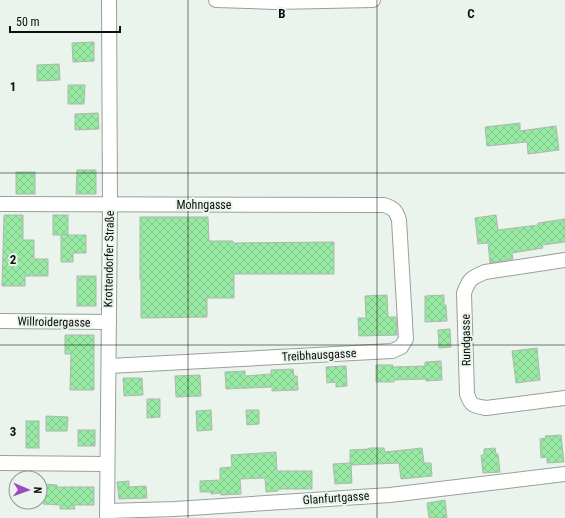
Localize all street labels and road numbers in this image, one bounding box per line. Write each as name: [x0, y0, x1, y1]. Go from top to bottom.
street label: Mohngasse: [177, 198, 232, 212]
street label: Krottendorfer Straße: [101, 210, 117, 308]
street label: Rundgasse: [459, 313, 473, 366]
street label: Willroidergasse: [17, 314, 91, 330]
street label: Treibhausgasse: [281, 346, 357, 364]
street label: Glanfurtgasse: [302, 489, 370, 507]

